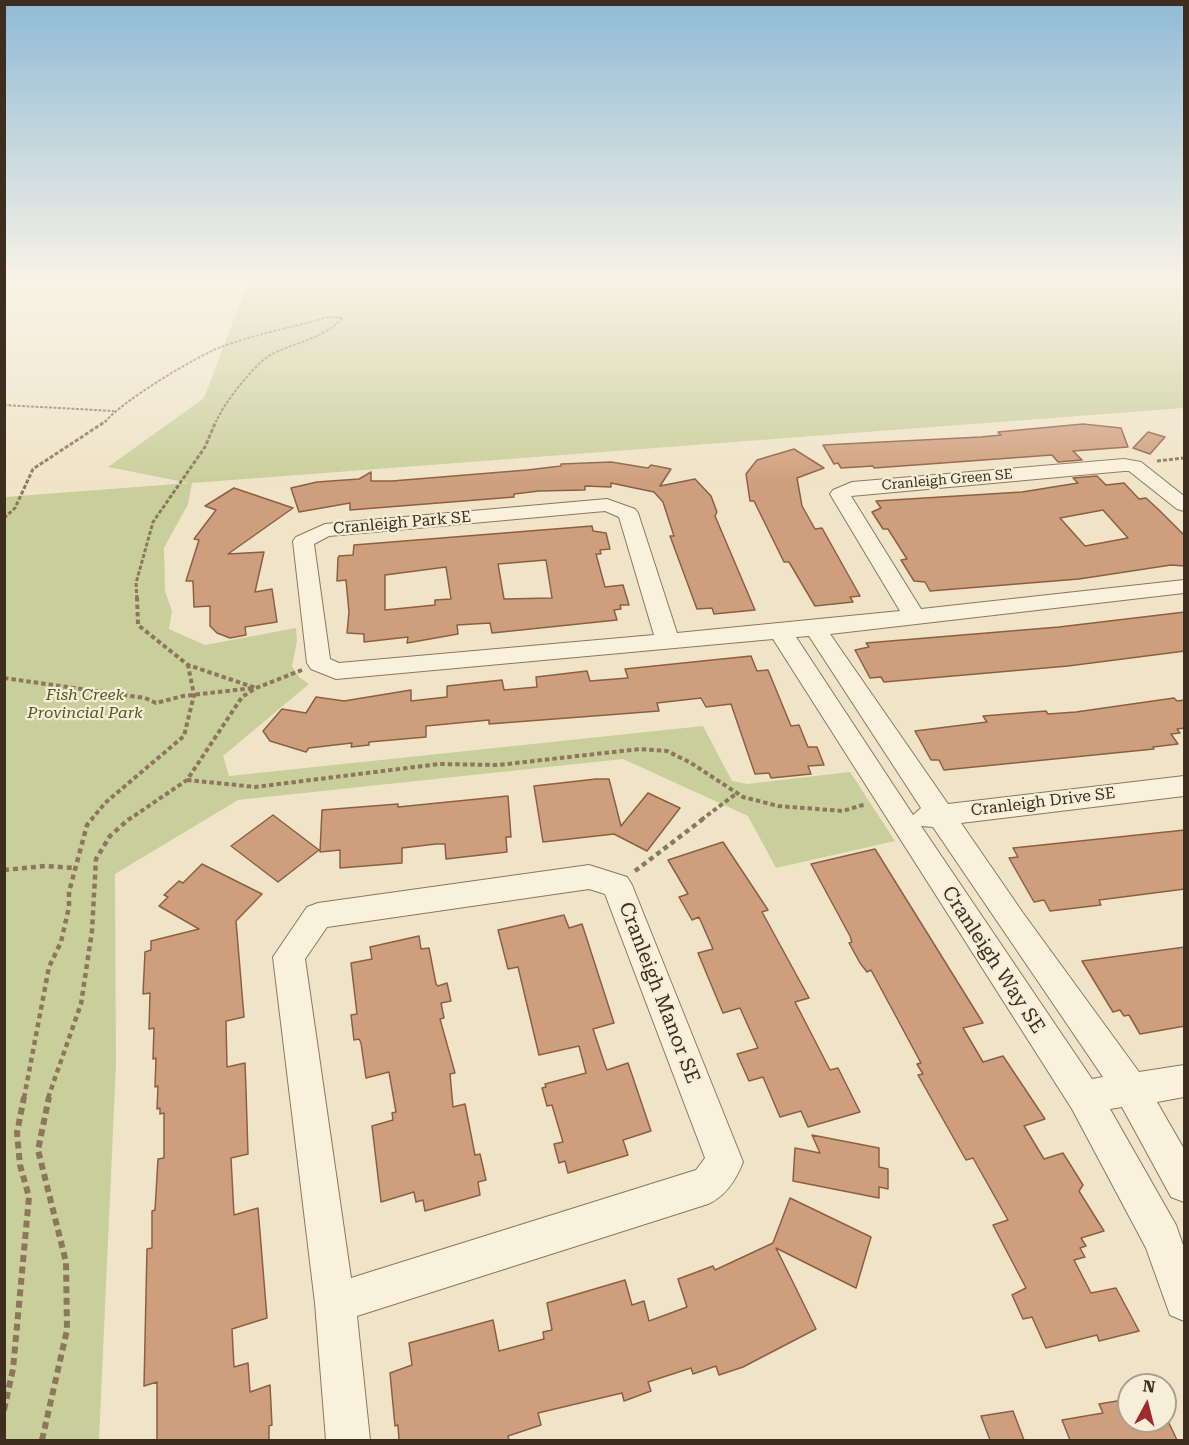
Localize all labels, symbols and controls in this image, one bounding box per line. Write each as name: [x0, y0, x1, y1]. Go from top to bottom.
street label: Cranleigh Green SE: [881, 466, 1013, 494]
street label: Cranleigh Park SE: [332, 507, 472, 539]
park label: Fish Creek Provincial Park: [27, 685, 143, 723]
street label: Cranleigh Drive SE: [970, 784, 1116, 820]
street label: Cranleigh Way SE: [936, 882, 1050, 1038]
street label: Cranleigh Manor SE: [613, 899, 705, 1087]
north arrow: [1117, 1373, 1177, 1433]
text: N: [1142, 1376, 1156, 1397]

